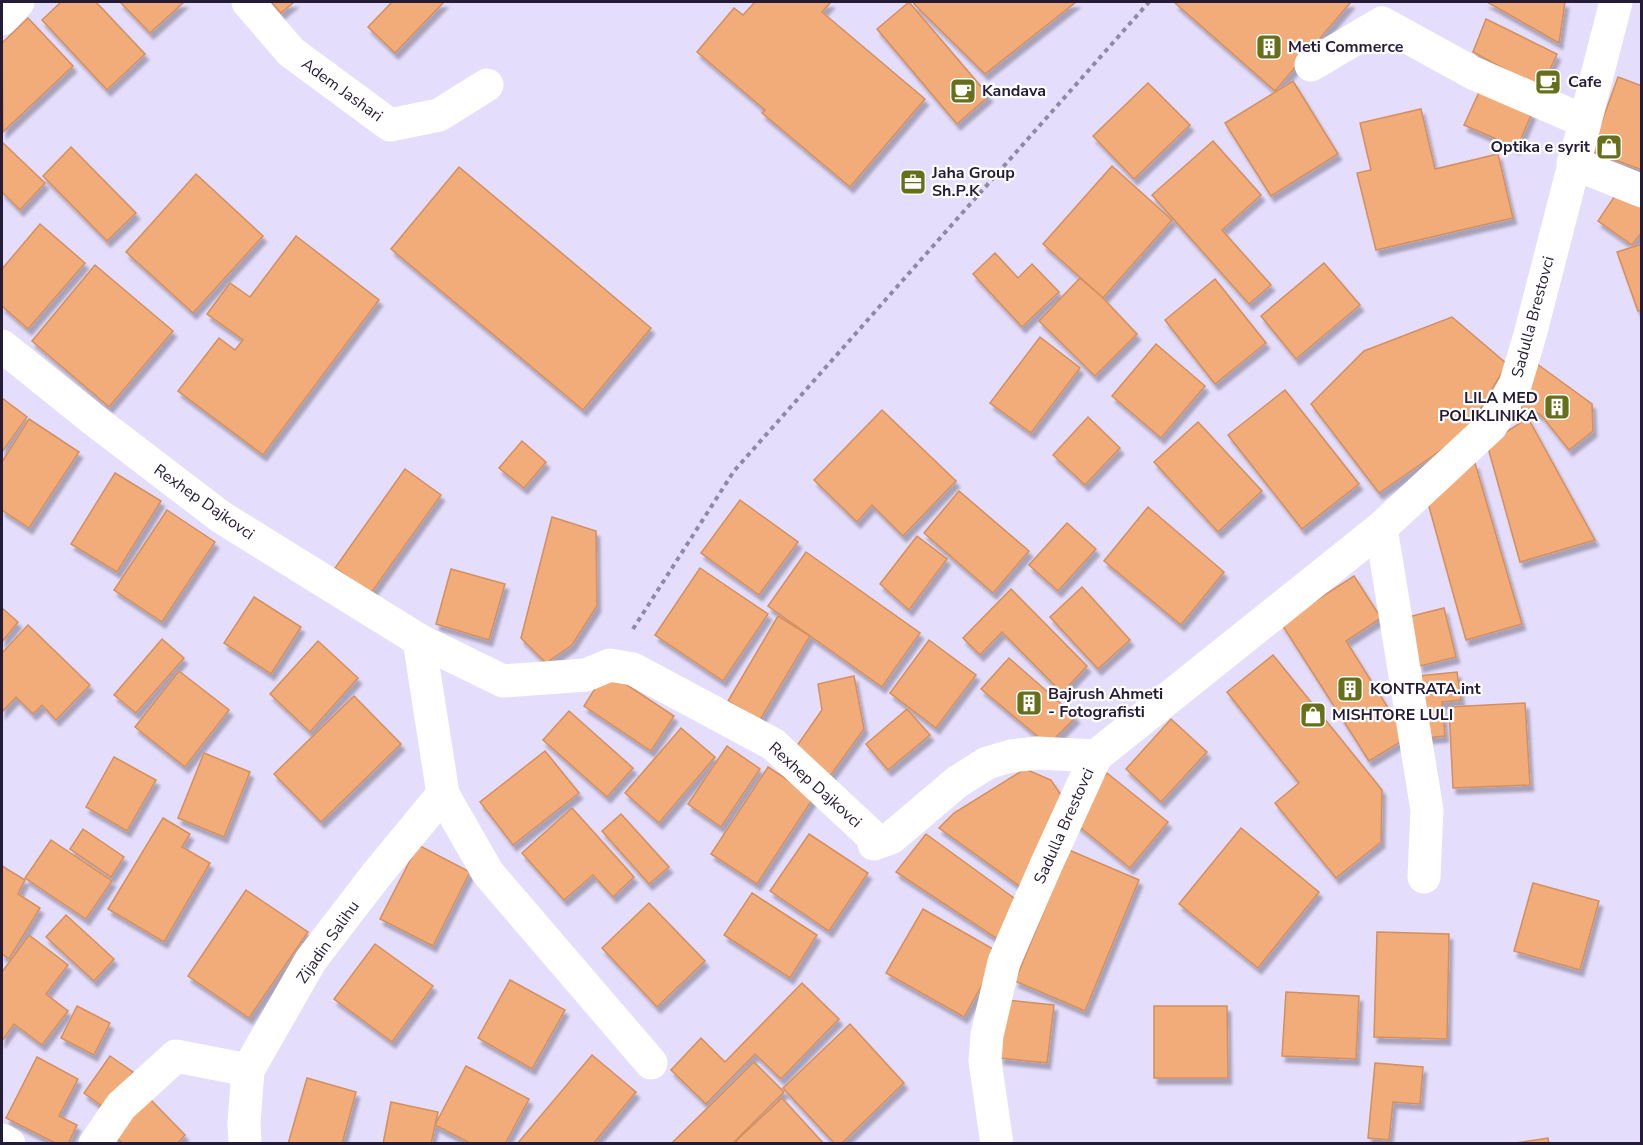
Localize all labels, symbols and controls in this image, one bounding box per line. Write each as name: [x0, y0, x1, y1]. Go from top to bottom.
building icon: Meti Commerce: [1254, 32, 1284, 62]
place label: Meti Commerce: [1288, 36, 1404, 58]
street label: Adem Jashari: [297, 53, 387, 127]
cafe icon: Cafe: [1533, 67, 1563, 97]
place label: Cafe: [1568, 71, 1602, 93]
cafe icon: Kandava: [948, 76, 978, 106]
place label: Kandava: [982, 80, 1046, 102]
shop icon: Optika e syrit: [1594, 132, 1624, 162]
place label: Optika e syrit: [1491, 136, 1591, 158]
place label: Jaha Group Sh.P.K: [931, 162, 1015, 202]
office icon: Jaha Group Sh.P.K: [898, 167, 928, 197]
street label: Sadulla Brestovci: [1506, 254, 1560, 380]
place label: LILA MED POLIKLINIKA: [1439, 387, 1538, 427]
building icon: LILA MED POLIKLINIKA: [1542, 392, 1572, 422]
street label: Rexhep Dajkovci: [149, 459, 259, 545]
building icon: KONTRATA.int: [1335, 674, 1365, 704]
place label: KONTRATA.int: [1370, 678, 1481, 700]
place label: Bajrush Ahmeti - Fotografisti: [1048, 683, 1163, 723]
building icon: Bajrush Ahmeti - Fotografisti: [1014, 688, 1044, 718]
shop icon: MISHTORE LULI: [1298, 700, 1328, 730]
place label: MISHTORE LULI: [1332, 704, 1453, 726]
street label: Rexhep Dajkovci: [764, 737, 866, 833]
street label: Sadulla Brestovci: [1029, 765, 1099, 887]
street label: Zijadin Salihu: [291, 896, 365, 988]

